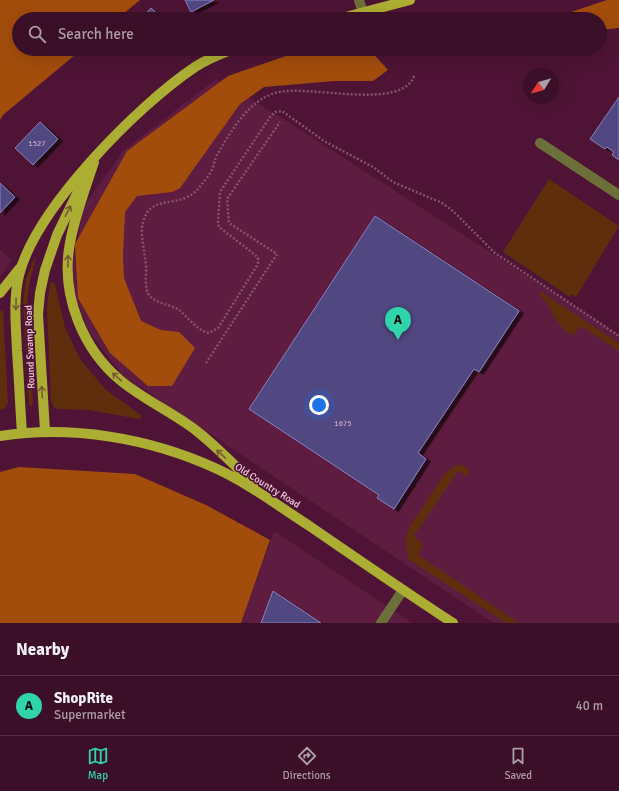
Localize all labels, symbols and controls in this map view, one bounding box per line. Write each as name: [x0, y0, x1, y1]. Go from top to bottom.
search box: [12, 12, 607, 56]
icon: search: [26, 23, 48, 45]
text: Search here: [58, 25, 134, 43]
north arrow: [523, 68, 559, 104]
house number: 1527: [28, 138, 46, 148]
one-way arrow: [65, 206, 72, 218]
one-way arrow: [64, 255, 72, 268]
one-way arrow: [12, 297, 20, 310]
street label: Round Swamp Road: [23, 305, 37, 389]
pin: A: [385, 307, 411, 340]
one-way arrow: [112, 373, 122, 382]
one-way arrow: [39, 386, 46, 399]
your location: [309, 395, 329, 415]
house number: 1675: [334, 418, 352, 428]
one-way arrow: [216, 449, 226, 458]
street label: Old Country Road: [233, 461, 302, 511]
text: Nearby: [16, 639, 69, 660]
text: ShopRite: [54, 689, 113, 707]
text: A: [25, 698, 33, 714]
text: 40 m: [576, 698, 603, 714]
text: Supermarket: [54, 707, 126, 723]
tab: Map: [87, 745, 109, 782]
tab: Directions: [283, 745, 331, 782]
tab: Saved: [504, 745, 532, 782]

